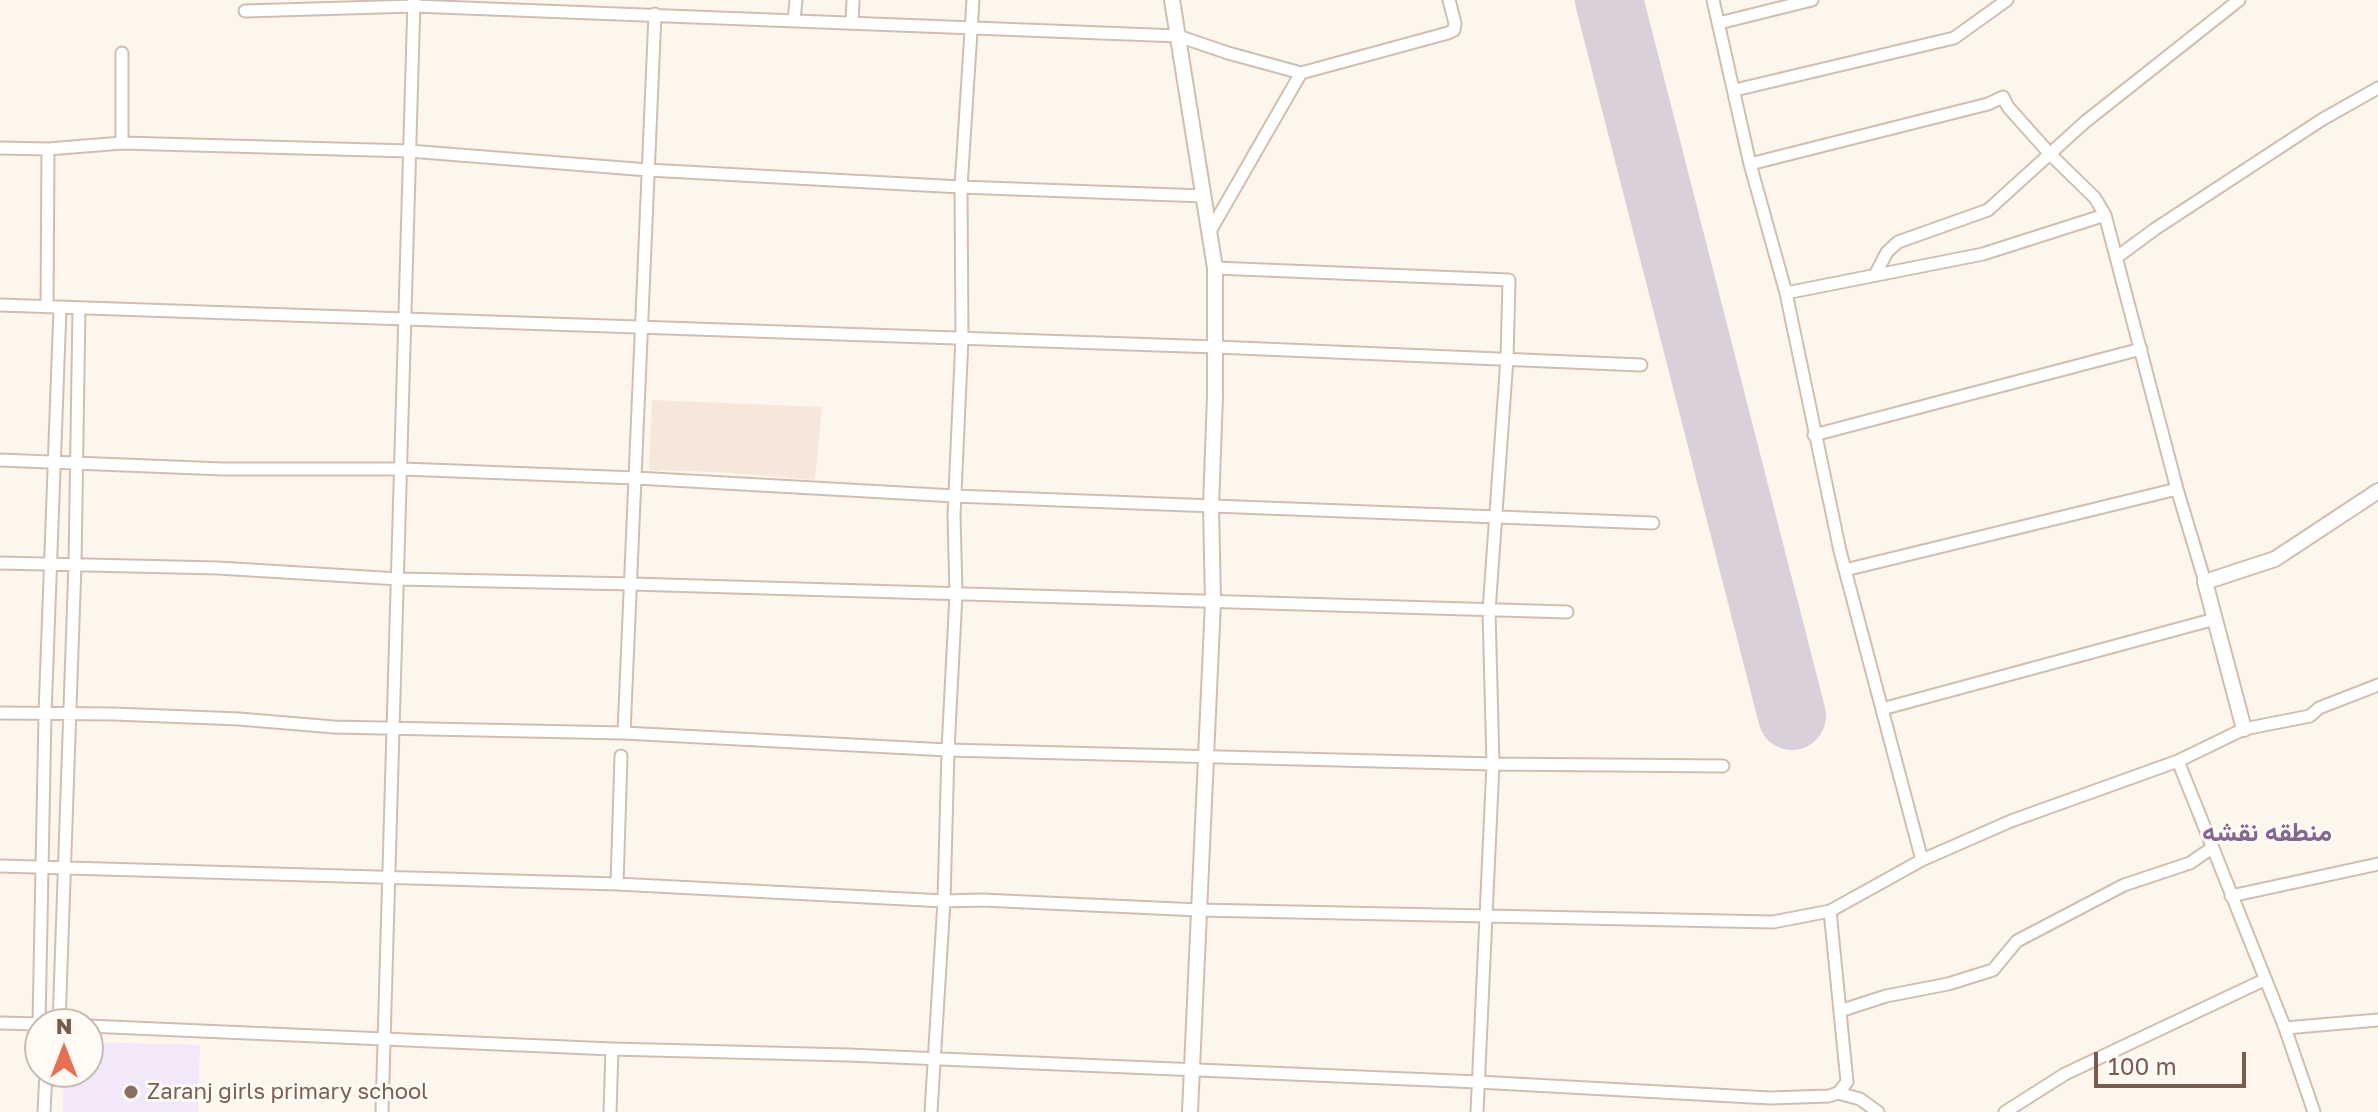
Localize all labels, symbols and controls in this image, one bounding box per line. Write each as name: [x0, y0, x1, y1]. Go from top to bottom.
district label: منطقه نقشه: [2202, 817, 2332, 849]
north arrow: [24, 1008, 104, 1088]
text: N: [56, 1012, 72, 1039]
scale bar: [2098, 1036, 2250, 1086]
text: 100 m: [2108, 1051, 2177, 1080]
place label: Zaranj girls primary school: [147, 1079, 428, 1105]
marker: Zaranj girls primary school: [122, 1083, 140, 1101]

